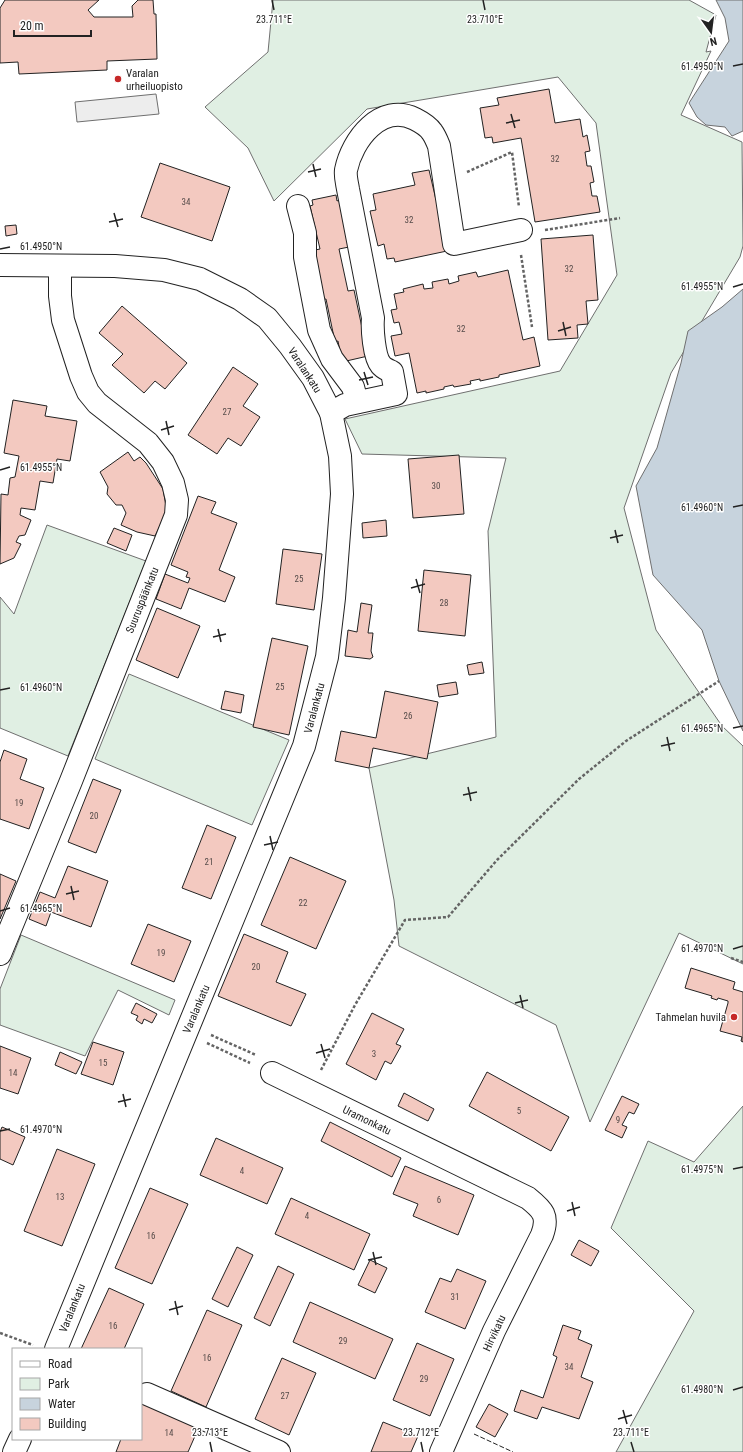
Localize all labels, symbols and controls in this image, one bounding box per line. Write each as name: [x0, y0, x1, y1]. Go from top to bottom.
scale bar: [14, 12, 91, 38]
north arrow: [691, 12, 731, 52]
text: 23.711°E: [256, 14, 292, 25]
text: 23.710°E: [467, 14, 503, 25]
text: 20 m: [20, 19, 44, 33]
text: N: [708, 34, 718, 48]
text: 61.4950°N: [681, 61, 723, 72]
place label: Varalan urheiluopisto: [126, 67, 183, 93]
marker: Varalan urheiluopisto: [113, 74, 123, 84]
house number: 32: [551, 154, 560, 164]
house number: 34: [182, 197, 191, 207]
house number: 32: [405, 215, 414, 225]
text: 61.4950°N: [20, 241, 62, 252]
house number: 32: [565, 264, 574, 274]
text: 61.4955°N: [681, 281, 723, 292]
house number: 32: [457, 324, 466, 334]
street label: Varalankatu: [285, 345, 324, 395]
house number: 27: [223, 407, 232, 417]
text: 61.4955°N: [20, 462, 62, 473]
house number: 30: [432, 481, 440, 491]
text: 61.4960°N: [681, 502, 723, 513]
street label: Suuruspäänkatu: [123, 565, 162, 635]
house number: 25: [295, 574, 304, 584]
house number: 28: [440, 598, 448, 608]
text: 61.4960°N: [20, 682, 62, 693]
house number: 25: [276, 682, 285, 692]
street label: Varalankatu: [302, 682, 327, 735]
house number: 26: [404, 711, 412, 721]
text: 61.4965°N: [681, 723, 723, 734]
house number: 19: [15, 798, 23, 808]
house number: 20: [90, 811, 98, 821]
house number: 21: [205, 857, 213, 867]
house number: 22: [299, 898, 308, 908]
text: 61.4965°N: [20, 903, 62, 914]
text: 61.4970°N: [681, 943, 723, 954]
house number: 19: [157, 948, 165, 958]
house number: 20: [252, 962, 260, 972]
street label: Varalankatu: [180, 983, 213, 1035]
place label: Tahmelan huvila: [656, 1011, 726, 1024]
marker: Tahmelan huvila: [729, 1012, 739, 1022]
house number: 3: [372, 1049, 376, 1059]
house number: 15: [99, 1058, 108, 1068]
house number: 14: [9, 1068, 18, 1078]
street label: Uramonkatu: [340, 1103, 393, 1138]
house number: 5: [517, 1106, 522, 1116]
house number: 9: [616, 1115, 620, 1125]
text: 61.4970°N: [20, 1124, 62, 1135]
text: 61.4975°N: [681, 1164, 723, 1175]
house number: 4: [240, 1166, 245, 1176]
house number: 13: [56, 1192, 64, 1202]
house number: 6: [437, 1195, 441, 1205]
house number: 4: [305, 1211, 310, 1221]
house number: 16: [147, 1231, 155, 1241]
street label: Varalankatu: [57, 1282, 88, 1335]
house number: 31: [451, 1292, 459, 1302]
street label: Hirvikatu: [480, 1313, 509, 1354]
house number: 16: [109, 1321, 117, 1331]
house number: 29: [339, 1336, 347, 1346]
legend: [12, 1348, 142, 1440]
house number: 16: [203, 1353, 211, 1363]
text: Road: [48, 1357, 72, 1371]
house number: 34: [565, 1362, 574, 1372]
house number: 29: [420, 1374, 428, 1384]
text: Park: [48, 1377, 70, 1391]
text: 61.4980°N: [681, 1384, 723, 1395]
house number: 27: [281, 1391, 290, 1401]
text: Water: [48, 1397, 76, 1411]
text: Building: [48, 1417, 86, 1431]
text: 23.713°E: [192, 1427, 228, 1438]
text: 23.712°E: [403, 1427, 439, 1438]
text: 23.711°E: [613, 1427, 649, 1438]
house number: 14: [165, 1428, 174, 1438]

